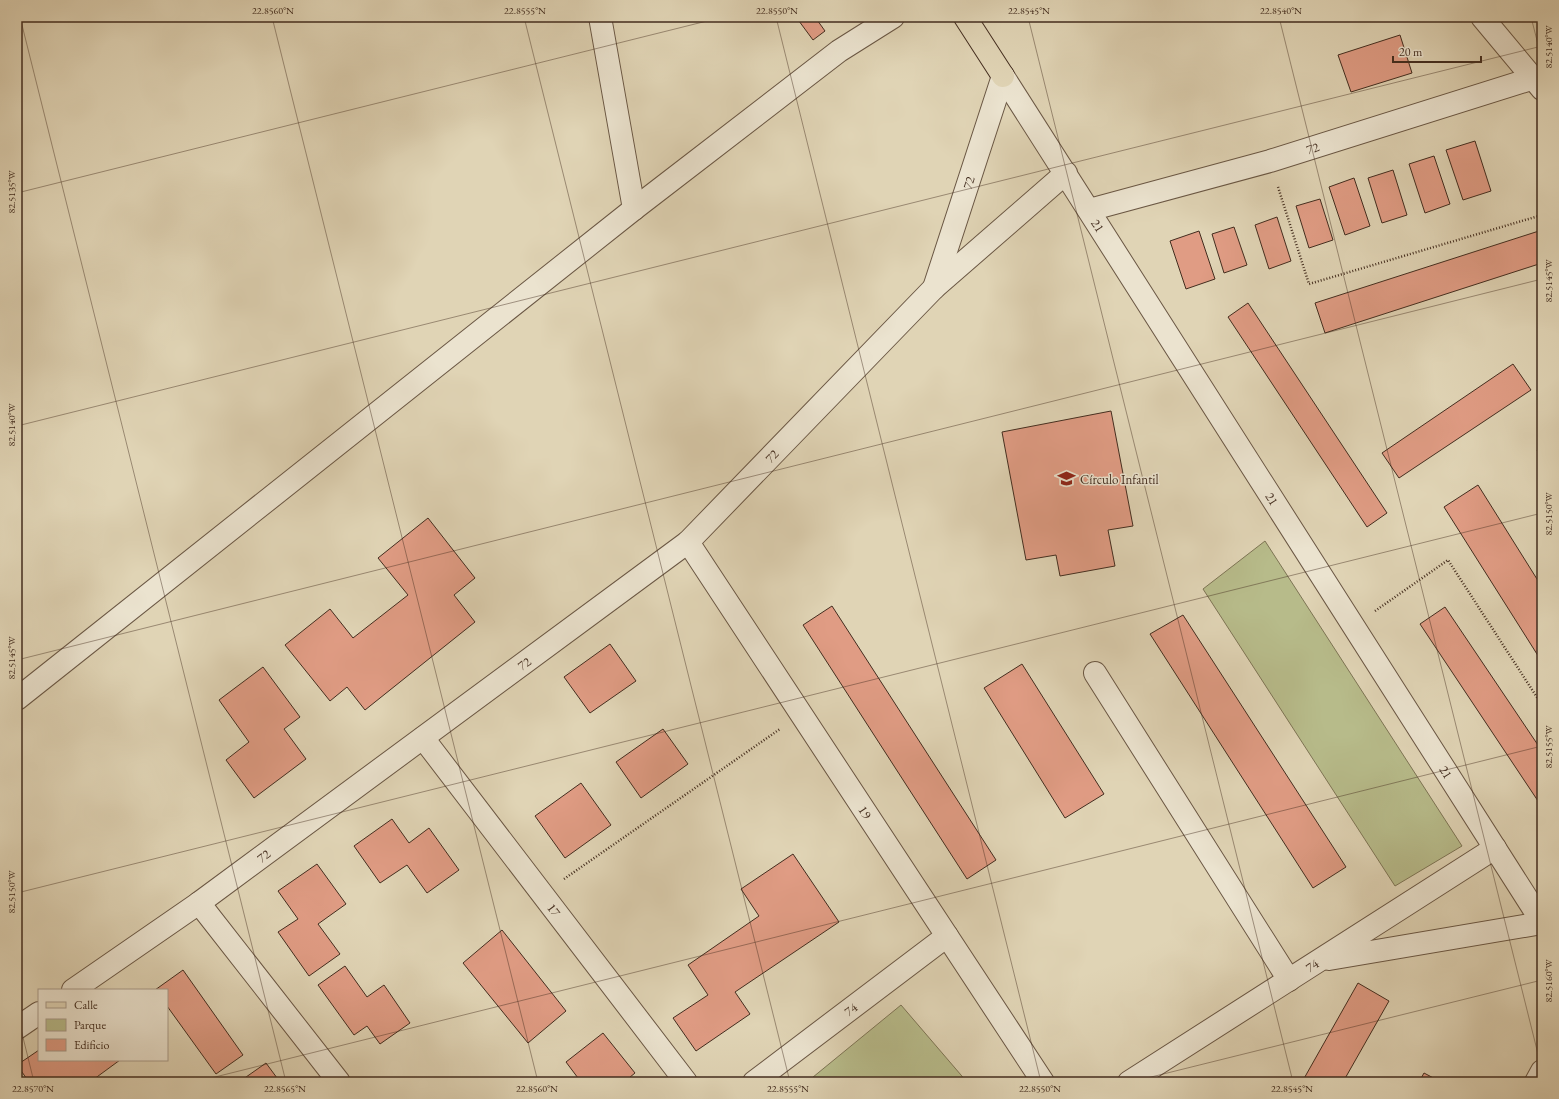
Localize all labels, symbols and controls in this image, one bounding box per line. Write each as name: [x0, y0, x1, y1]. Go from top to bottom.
text: 22.8560°N: [252, 4, 294, 17]
text: 22.8555°N: [504, 4, 546, 17]
text: 22.8550°N: [756, 4, 798, 17]
text: 22.8545°N: [1008, 4, 1050, 17]
text: 22.8540°N: [1260, 4, 1302, 17]
text: 82.5140°W: [1542, 25, 1555, 69]
scale bar: [1393, 38, 1481, 64]
text: 20 m: [1399, 44, 1423, 60]
street label: 72: [1304, 137, 1322, 158]
text: 82.5135°W: [5, 170, 18, 214]
street label: 72: [958, 173, 979, 191]
street label: 21: [1088, 215, 1109, 235]
text: 82.5145°W: [1542, 259, 1555, 303]
text: 82.5140°W: [5, 403, 18, 447]
street label: 72: [761, 445, 783, 466]
school or university icon: Círculo Infantil: [1057, 469, 1077, 489]
place label: Círculo Infantil: [1080, 471, 1159, 488]
street label: 21: [1262, 489, 1283, 508]
text: 82.5150°W: [1542, 492, 1555, 536]
text: 82.5145°W: [5, 636, 18, 680]
street label: 72: [514, 652, 535, 674]
text: 82.5155°W: [1542, 725, 1555, 769]
street label: 21: [1436, 762, 1457, 782]
street label: 19: [855, 802, 876, 822]
street label: 72: [253, 845, 274, 866]
text: 82.5150°W: [5, 870, 18, 914]
street label: 17: [544, 899, 565, 920]
street label: 74: [1302, 954, 1322, 976]
text: 82.5160°W: [1542, 959, 1555, 1003]
legend: [38, 989, 168, 1061]
text: Calle: [74, 997, 98, 1013]
street label: 74: [840, 998, 861, 1020]
text: Parque: [74, 1017, 106, 1033]
text: Edificio: [74, 1037, 110, 1053]
text: 22.8570°N: [12, 1082, 54, 1095]
text: 22.8565°N: [264, 1082, 306, 1095]
text: 22.8560°N: [516, 1082, 558, 1095]
text: 22.8555°N: [767, 1082, 809, 1095]
text: 22.8550°N: [1019, 1082, 1061, 1095]
text: 22.8545°N: [1271, 1082, 1313, 1095]

